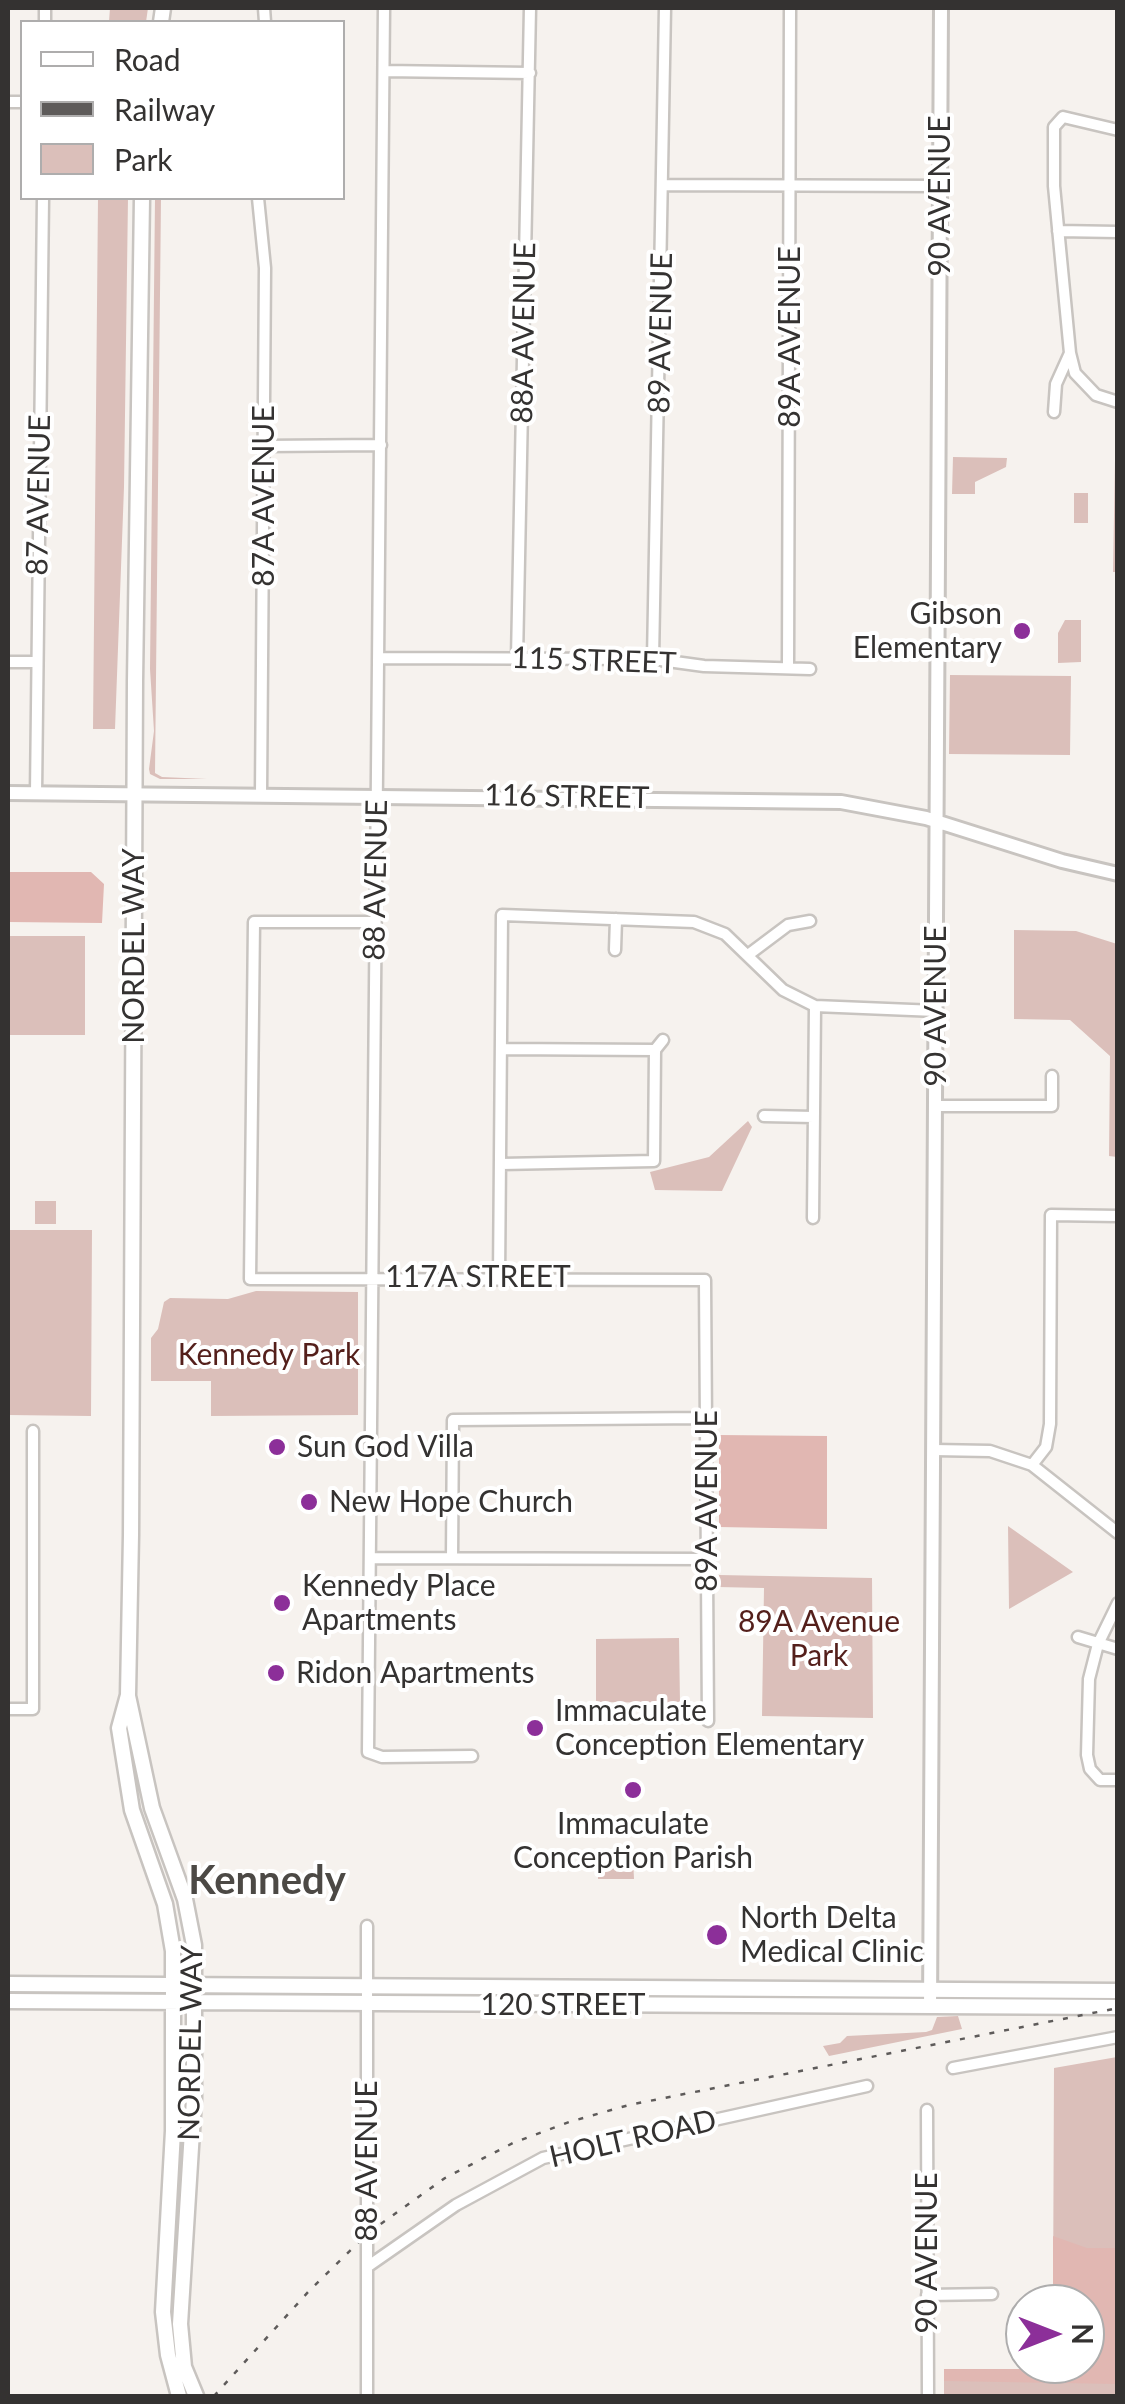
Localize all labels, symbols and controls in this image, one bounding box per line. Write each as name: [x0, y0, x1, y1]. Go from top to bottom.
legend: [20, 20, 345, 200]
text: Road: [114, 41, 181, 77]
text: Railway: [114, 91, 215, 127]
street label: 90 AVENUE: [922, 115, 958, 277]
text: Park: [114, 141, 173, 177]
street label: 88A AVENUE: [504, 242, 544, 424]
street label: 89A AVENUE: [772, 246, 808, 428]
street label: 89 AVENUE: [642, 252, 680, 414]
street label: 87A AVENUE: [246, 405, 282, 587]
street label: 87 AVENUE: [20, 414, 58, 576]
place label: Gibson Elementary: [853, 596, 1002, 666]
marker: Gibson Elementary: [1011, 620, 1033, 642]
street label: 115 STREET: [511, 640, 677, 682]
street label: 116 STREET: [484, 778, 650, 816]
street label: 88 AVENUE: [357, 799, 395, 961]
street label: NORDEL WAY: [116, 848, 152, 1044]
street label: 90 AVENUE: [918, 925, 954, 1087]
street label: 117A STREET: [385, 1259, 571, 1295]
park label: Kennedy Park: [178, 1337, 360, 1373]
street label: 89A AVENUE: [689, 1410, 725, 1592]
place label: Sun God Villa: [297, 1429, 474, 1465]
marker: Sun God Villa: [266, 1436, 288, 1458]
place label: New Hope Church: [329, 1484, 573, 1520]
marker: New Hope Church: [298, 1491, 320, 1513]
place label: Kennedy Place Apartments: [302, 1568, 496, 1638]
marker: Kennedy Place Apartments: [271, 1592, 293, 1614]
park label: 89A Avenue Park: [738, 1604, 900, 1674]
place label: Ridon Apartments: [296, 1655, 534, 1691]
marker: Ridon Apartments: [265, 1662, 287, 1684]
place label: Immaculate Conception Elementary: [555, 1693, 864, 1764]
marker: Immaculate Conception Elementary: [524, 1717, 546, 1739]
marker: Immaculate Conception Parish: [622, 1779, 644, 1801]
place label: Immaculate Conception Parish: [513, 1806, 753, 1876]
district label: Kennedy: [188, 1857, 346, 1905]
place label: North Delta Medical Clinic: [740, 1900, 924, 1970]
marker: North Delta Medical Clinic: [704, 1922, 730, 1948]
street label: NORDEL WAY: [171, 1945, 211, 2141]
street label: 120 STREET: [480, 1987, 646, 2023]
street label: 88 AVENUE: [349, 2080, 385, 2242]
street label: HOLT ROAD: [546, 2102, 720, 2176]
street label: 90 AVENUE: [909, 2172, 945, 2334]
north arrow: [1005, 2284, 1105, 2384]
text: N: [1066, 2323, 1100, 2345]

